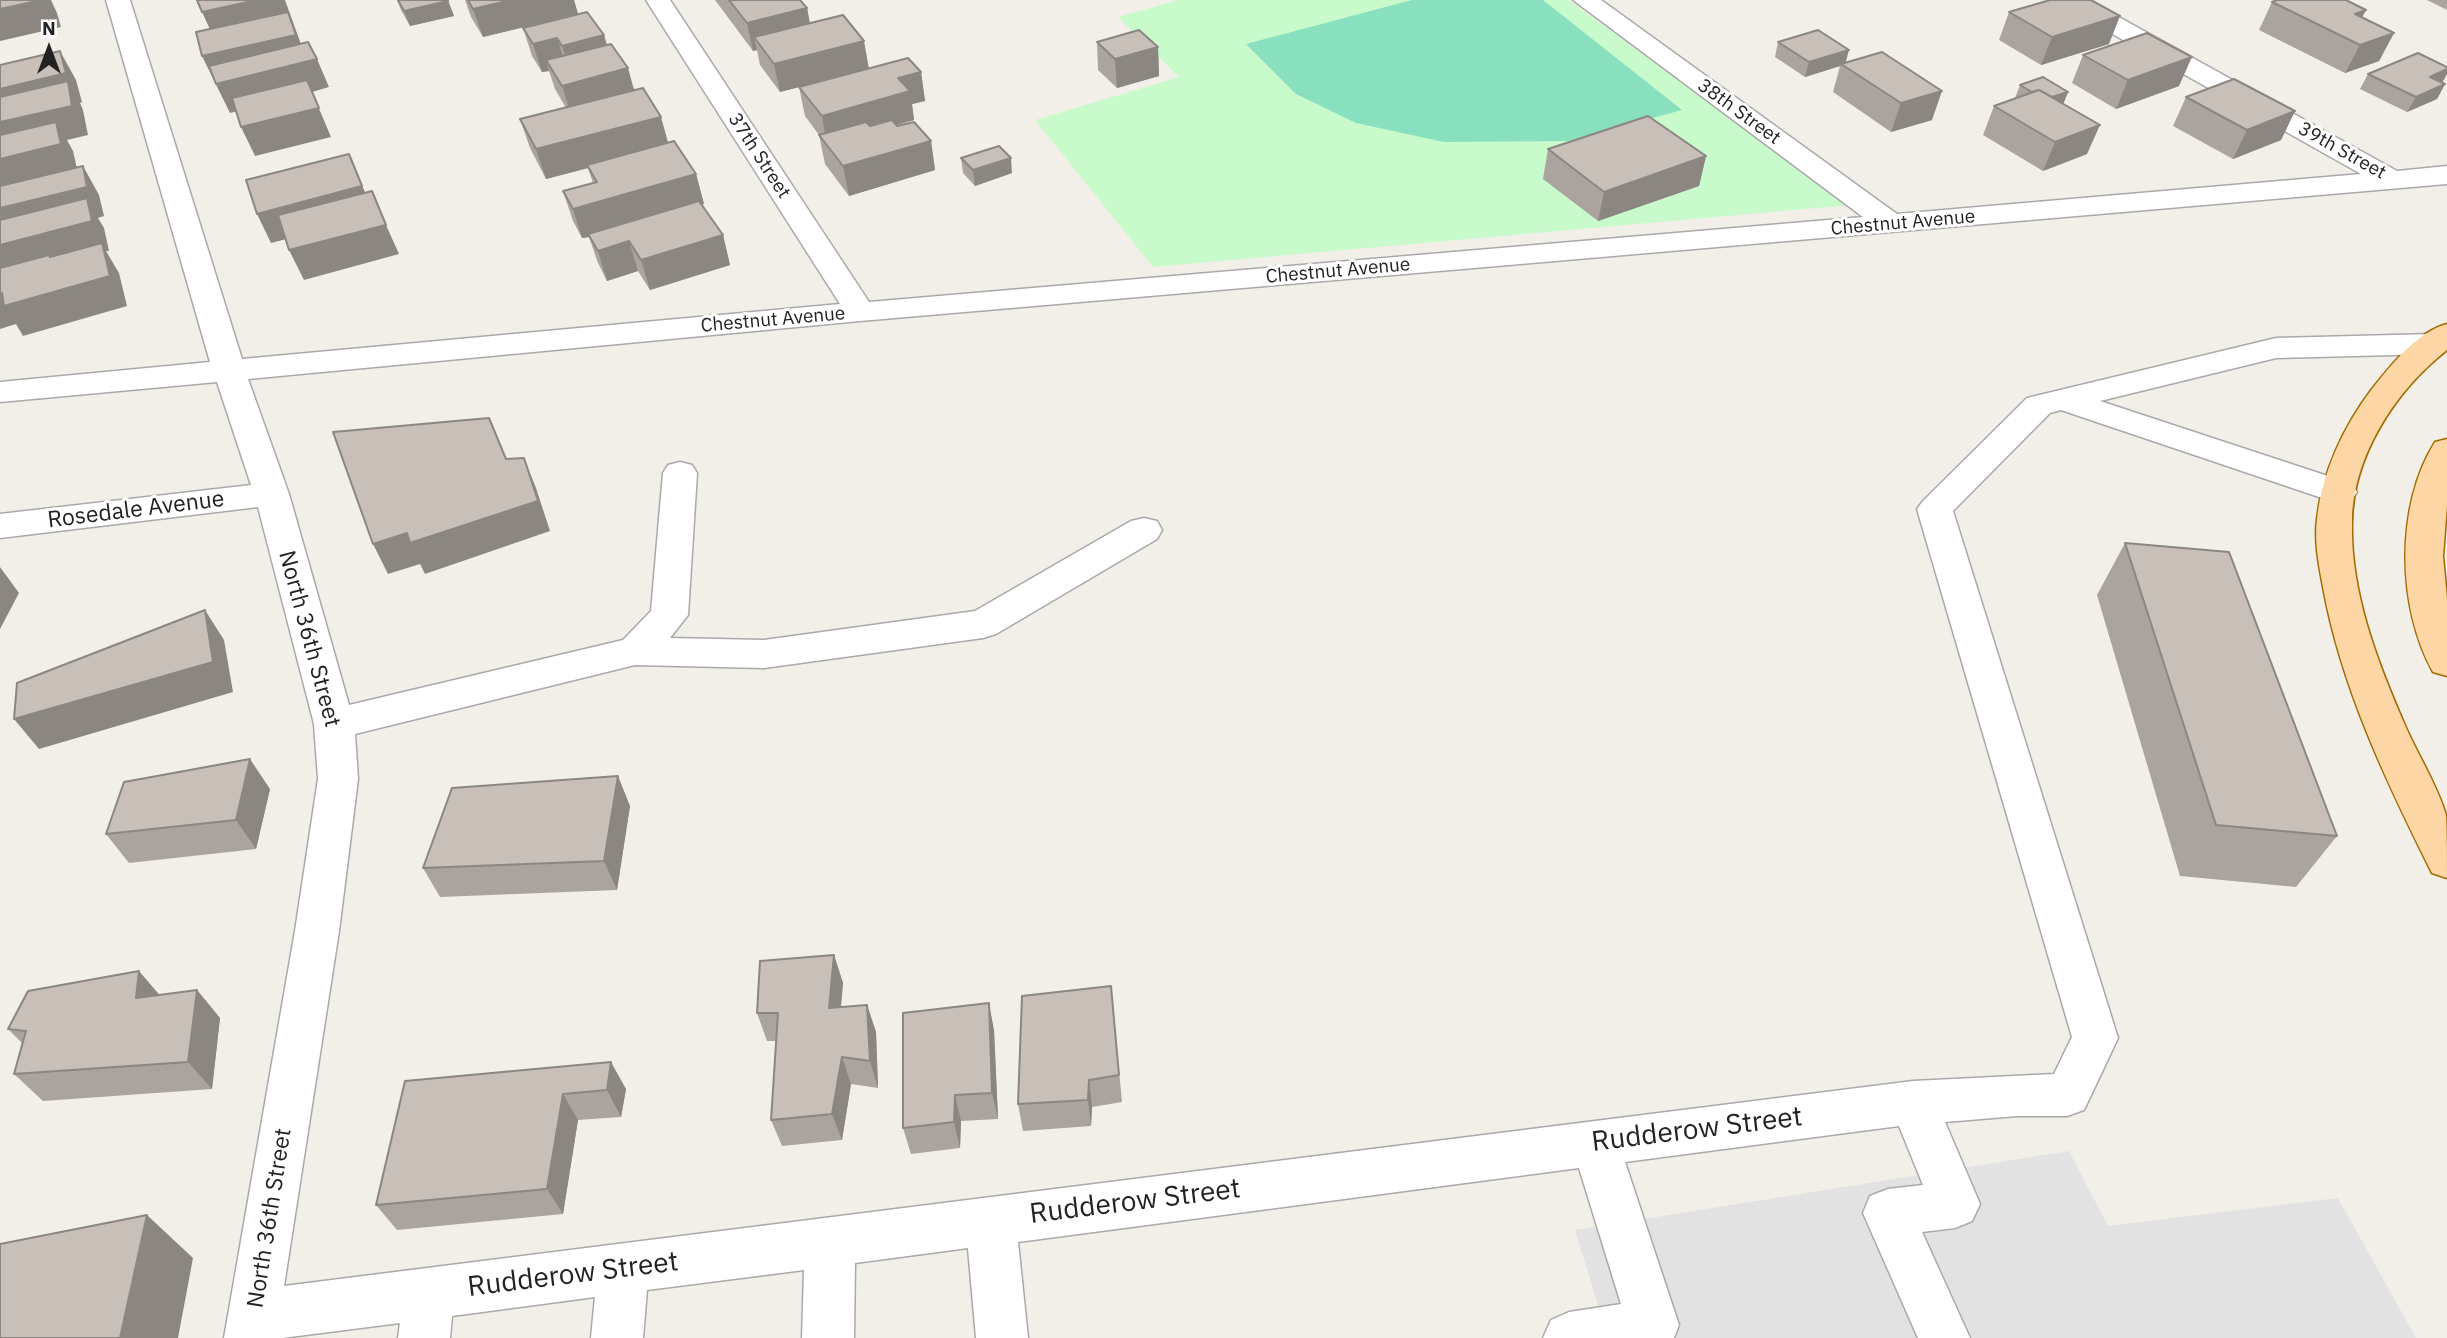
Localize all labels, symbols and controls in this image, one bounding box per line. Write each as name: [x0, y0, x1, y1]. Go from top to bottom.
north arrow: [14, 14, 84, 84]
text: N: [42, 16, 56, 40]
street label: 38th Street: [1693, 74, 1785, 150]
street label: 37th Street: [723, 109, 795, 203]
street label: 39th Street: [2294, 118, 2390, 184]
street label: Chestnut Avenue: [1830, 205, 1976, 241]
street label: Chestnut Avenue: [1265, 253, 1411, 289]
street label: Chestnut Avenue: [700, 302, 846, 338]
street label: Rosedale Avenue: [46, 485, 226, 535]
street label: North 36th Street: [272, 548, 346, 730]
street label: Rudderow Street: [1590, 1100, 1804, 1160]
street label: North 36th Street: [242, 1126, 298, 1310]
street label: Rudderow Street: [1028, 1172, 1242, 1232]
street label: Rudderow Street: [466, 1245, 680, 1305]

